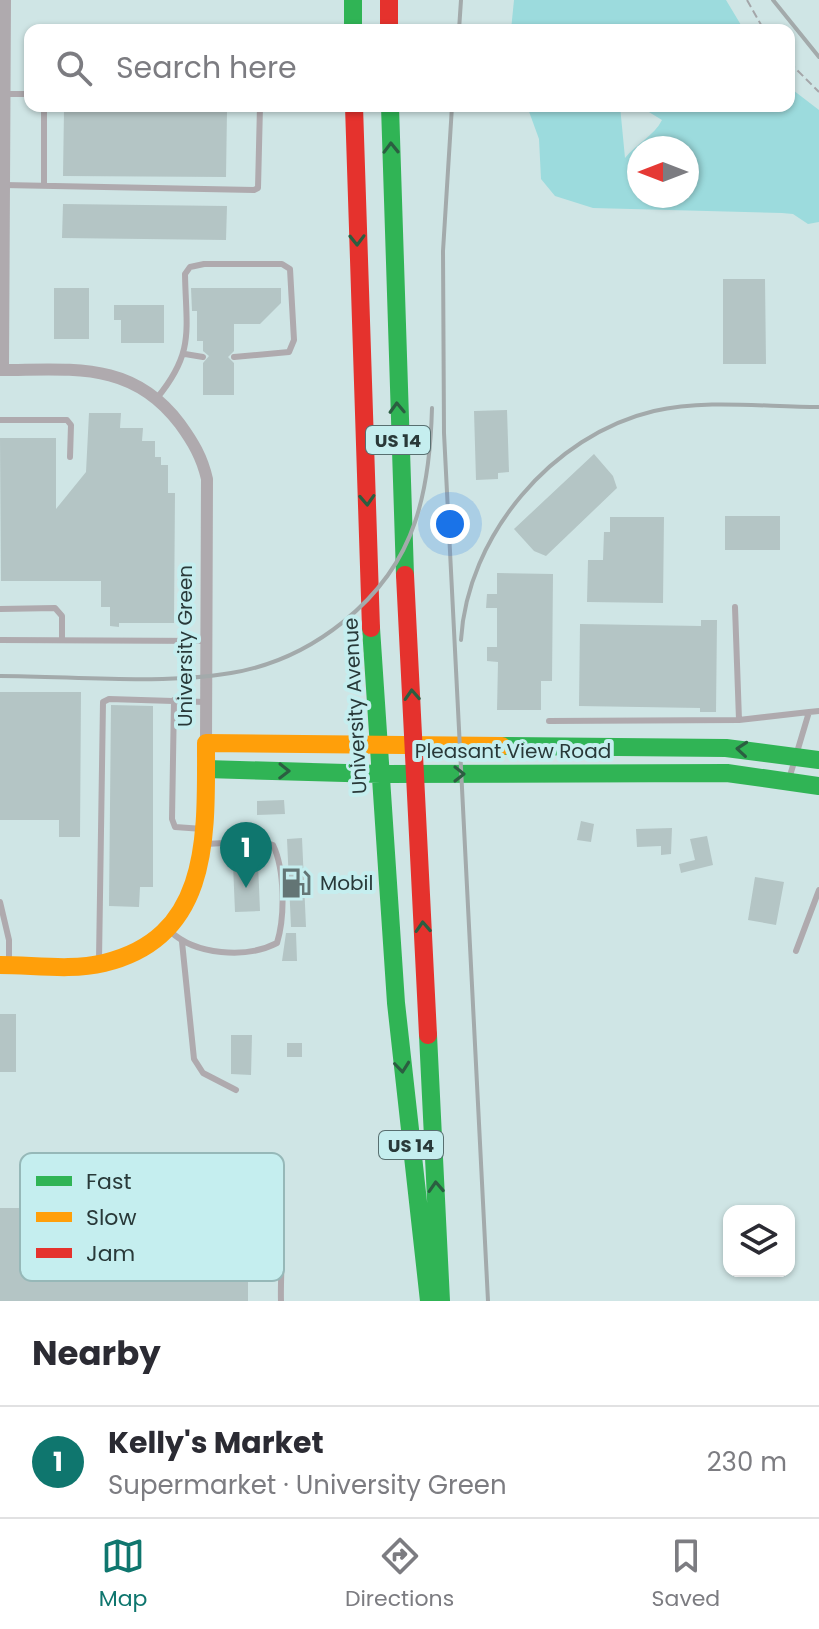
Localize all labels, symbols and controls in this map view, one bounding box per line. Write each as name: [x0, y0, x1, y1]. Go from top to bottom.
search box: [24, 24, 795, 112]
icon: search: [52, 46, 96, 90]
text: Search here: [116, 46, 297, 89]
north arrow: [627, 136, 699, 208]
one-way arrow: [382, 141, 399, 154]
one-way arrow: [349, 234, 366, 247]
one-way arrow: [388, 401, 405, 414]
road number: US 14: [366, 426, 430, 454]
one-way arrow: [358, 494, 375, 507]
your location: [430, 504, 470, 544]
street label: University Green: [171, 565, 199, 727]
street label: University Avenue: [336, 617, 374, 795]
one-way arrow: [404, 688, 421, 701]
street label: Pleasant View Road: [415, 737, 611, 765]
one-way arrow: [735, 741, 748, 758]
one-way arrow: [278, 762, 291, 779]
one-way arrow: [453, 765, 466, 783]
pin: 1: [220, 822, 272, 888]
fuel station icon: Mobil: [279, 866, 313, 900]
place label: Mobil: [320, 869, 373, 897]
one-way arrow: [415, 920, 432, 933]
one-way arrow: [394, 1061, 411, 1074]
road number: US 14: [379, 1131, 443, 1159]
legend: [20, 1153, 284, 1281]
text: Fast: [86, 1166, 131, 1197]
one-way arrow: [427, 1180, 444, 1193]
text: Slow: [86, 1202, 136, 1233]
map controls: [723, 1205, 795, 1277]
button: layers: [723, 1205, 795, 1277]
text: Jam: [86, 1238, 135, 1269]
text: Nearby: [32, 1329, 161, 1377]
text: Kelly's Market: [108, 1421, 324, 1464]
text: 1: [53, 1444, 63, 1480]
text: 230 m: [707, 1444, 787, 1480]
text: Supermarket · University Green: [108, 1467, 507, 1503]
tab: Map: [99, 1534, 147, 1615]
tab: Directions: [345, 1534, 454, 1615]
tab: Saved: [652, 1534, 720, 1615]

